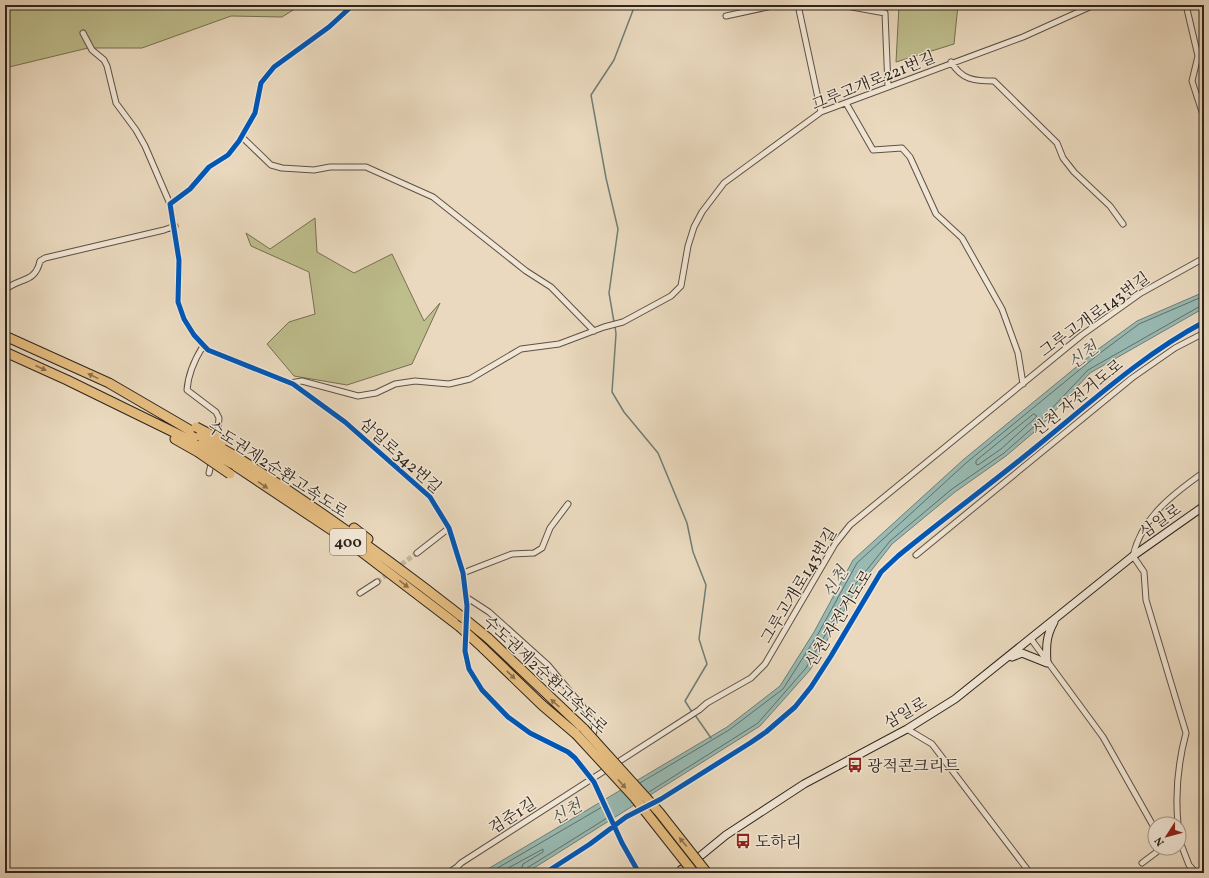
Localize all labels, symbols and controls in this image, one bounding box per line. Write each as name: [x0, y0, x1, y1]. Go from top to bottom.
street label: 그루고개로221번길: [809, 47, 939, 117]
street label: 그루고개로143번길: [1036, 268, 1155, 363]
water label: 신천: [1064, 336, 1105, 375]
street label: 신천 자전거도로: [1028, 355, 1129, 442]
one-way arrow: [35, 365, 46, 371]
one-way arrow: [87, 373, 99, 379]
street label: 삼일로342번길: [354, 414, 446, 499]
street label: 수도권제2순환고속도로: [203, 417, 352, 525]
one-way arrow: [258, 481, 269, 489]
street label: 삼일로: [1136, 499, 1187, 544]
street label: 그루고개로143번길: [756, 524, 843, 648]
road number: 400: [330, 529, 366, 555]
water label: 신천: [818, 561, 855, 603]
street label: 신천 자전거도로: [801, 566, 879, 672]
one-way arrow: [398, 579, 409, 588]
street label: 수도권제2순환고속도로: [477, 612, 612, 740]
one-way arrow: [506, 670, 516, 680]
street label: 삼일로: [880, 692, 932, 735]
one-way arrow: [550, 698, 560, 707]
bus stop icon: 광적콘크리트: [846, 756, 864, 774]
place label: 광적콘크리트: [867, 756, 960, 778]
one-way arrow: [617, 779, 626, 789]
street label: 검준1길: [485, 793, 541, 840]
water label: 신천: [547, 794, 588, 831]
north arrow: [1147, 816, 1187, 856]
bus stop icon: 도하리: [734, 832, 752, 850]
place label: 도하리: [755, 832, 801, 854]
text: N: [1152, 833, 1169, 849]
one-way arrow: [679, 837, 688, 847]

